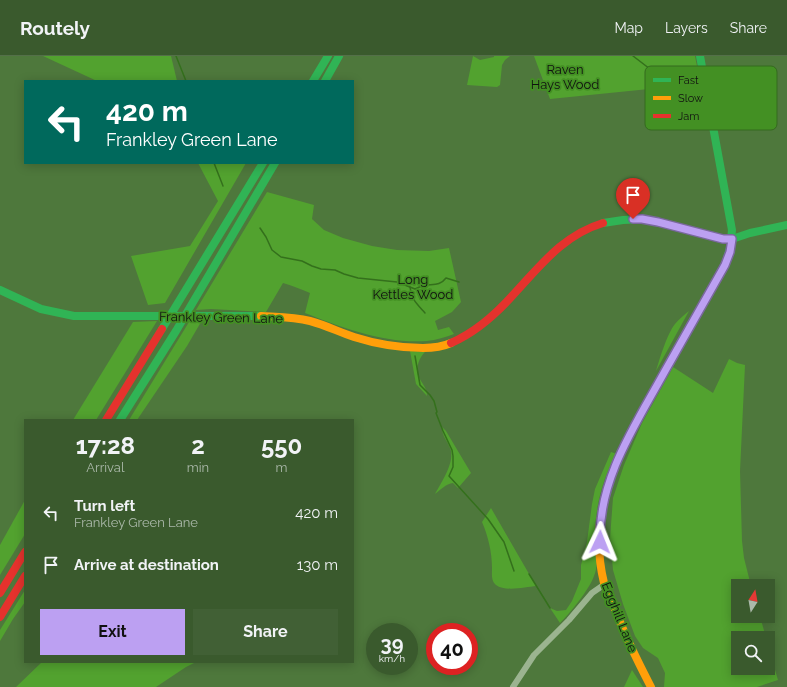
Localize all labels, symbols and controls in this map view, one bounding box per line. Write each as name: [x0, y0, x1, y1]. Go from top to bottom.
text: Routely: [20, 17, 90, 39]
text: Map: [615, 20, 643, 36]
text: Layers: [665, 20, 708, 36]
text: Share: [730, 20, 767, 36]
park label: Raven Hays Wood: [531, 62, 599, 92]
legend: [645, 66, 777, 130]
text: Fast: [678, 74, 699, 87]
text: Slow: [678, 92, 703, 105]
text: 420 m: [106, 95, 188, 128]
icon: left: [40, 96, 92, 148]
text: Jam: [678, 110, 699, 123]
text: Frankley Green Lane: [106, 129, 278, 150]
pin: [616, 178, 650, 219]
icon: arrive: [622, 184, 644, 206]
park label: Long Kettles Wood: [373, 272, 453, 302]
street label: Frankley Green Lane: [159, 309, 283, 326]
text: 17:28: [76, 431, 135, 460]
text: 2: [191, 431, 205, 460]
text: 550: [261, 431, 302, 460]
text: Arrival: [86, 460, 124, 475]
text: min: [187, 460, 209, 475]
text: m: [276, 460, 288, 475]
text: Turn left: [74, 497, 135, 515]
icon: left: [40, 502, 62, 524]
text: 420 m: [295, 504, 338, 522]
text: Frankley Green Lane: [74, 515, 198, 530]
position arrow: [579, 521, 621, 563]
icon: arrive: [40, 554, 62, 576]
text: Arrive at destination: [74, 556, 219, 574]
text: 130 m: [297, 556, 338, 574]
north arrow: [731, 579, 775, 623]
map controls: [731, 579, 775, 675]
street label: Egghill Lane: [599, 580, 641, 655]
button: Exit: [40, 609, 185, 655]
button: Share: [193, 609, 338, 655]
speed limit sign: 40: [426, 623, 478, 675]
button: search: [731, 631, 775, 675]
text: 39: [381, 632, 403, 656]
text: km/h: [379, 653, 405, 664]

